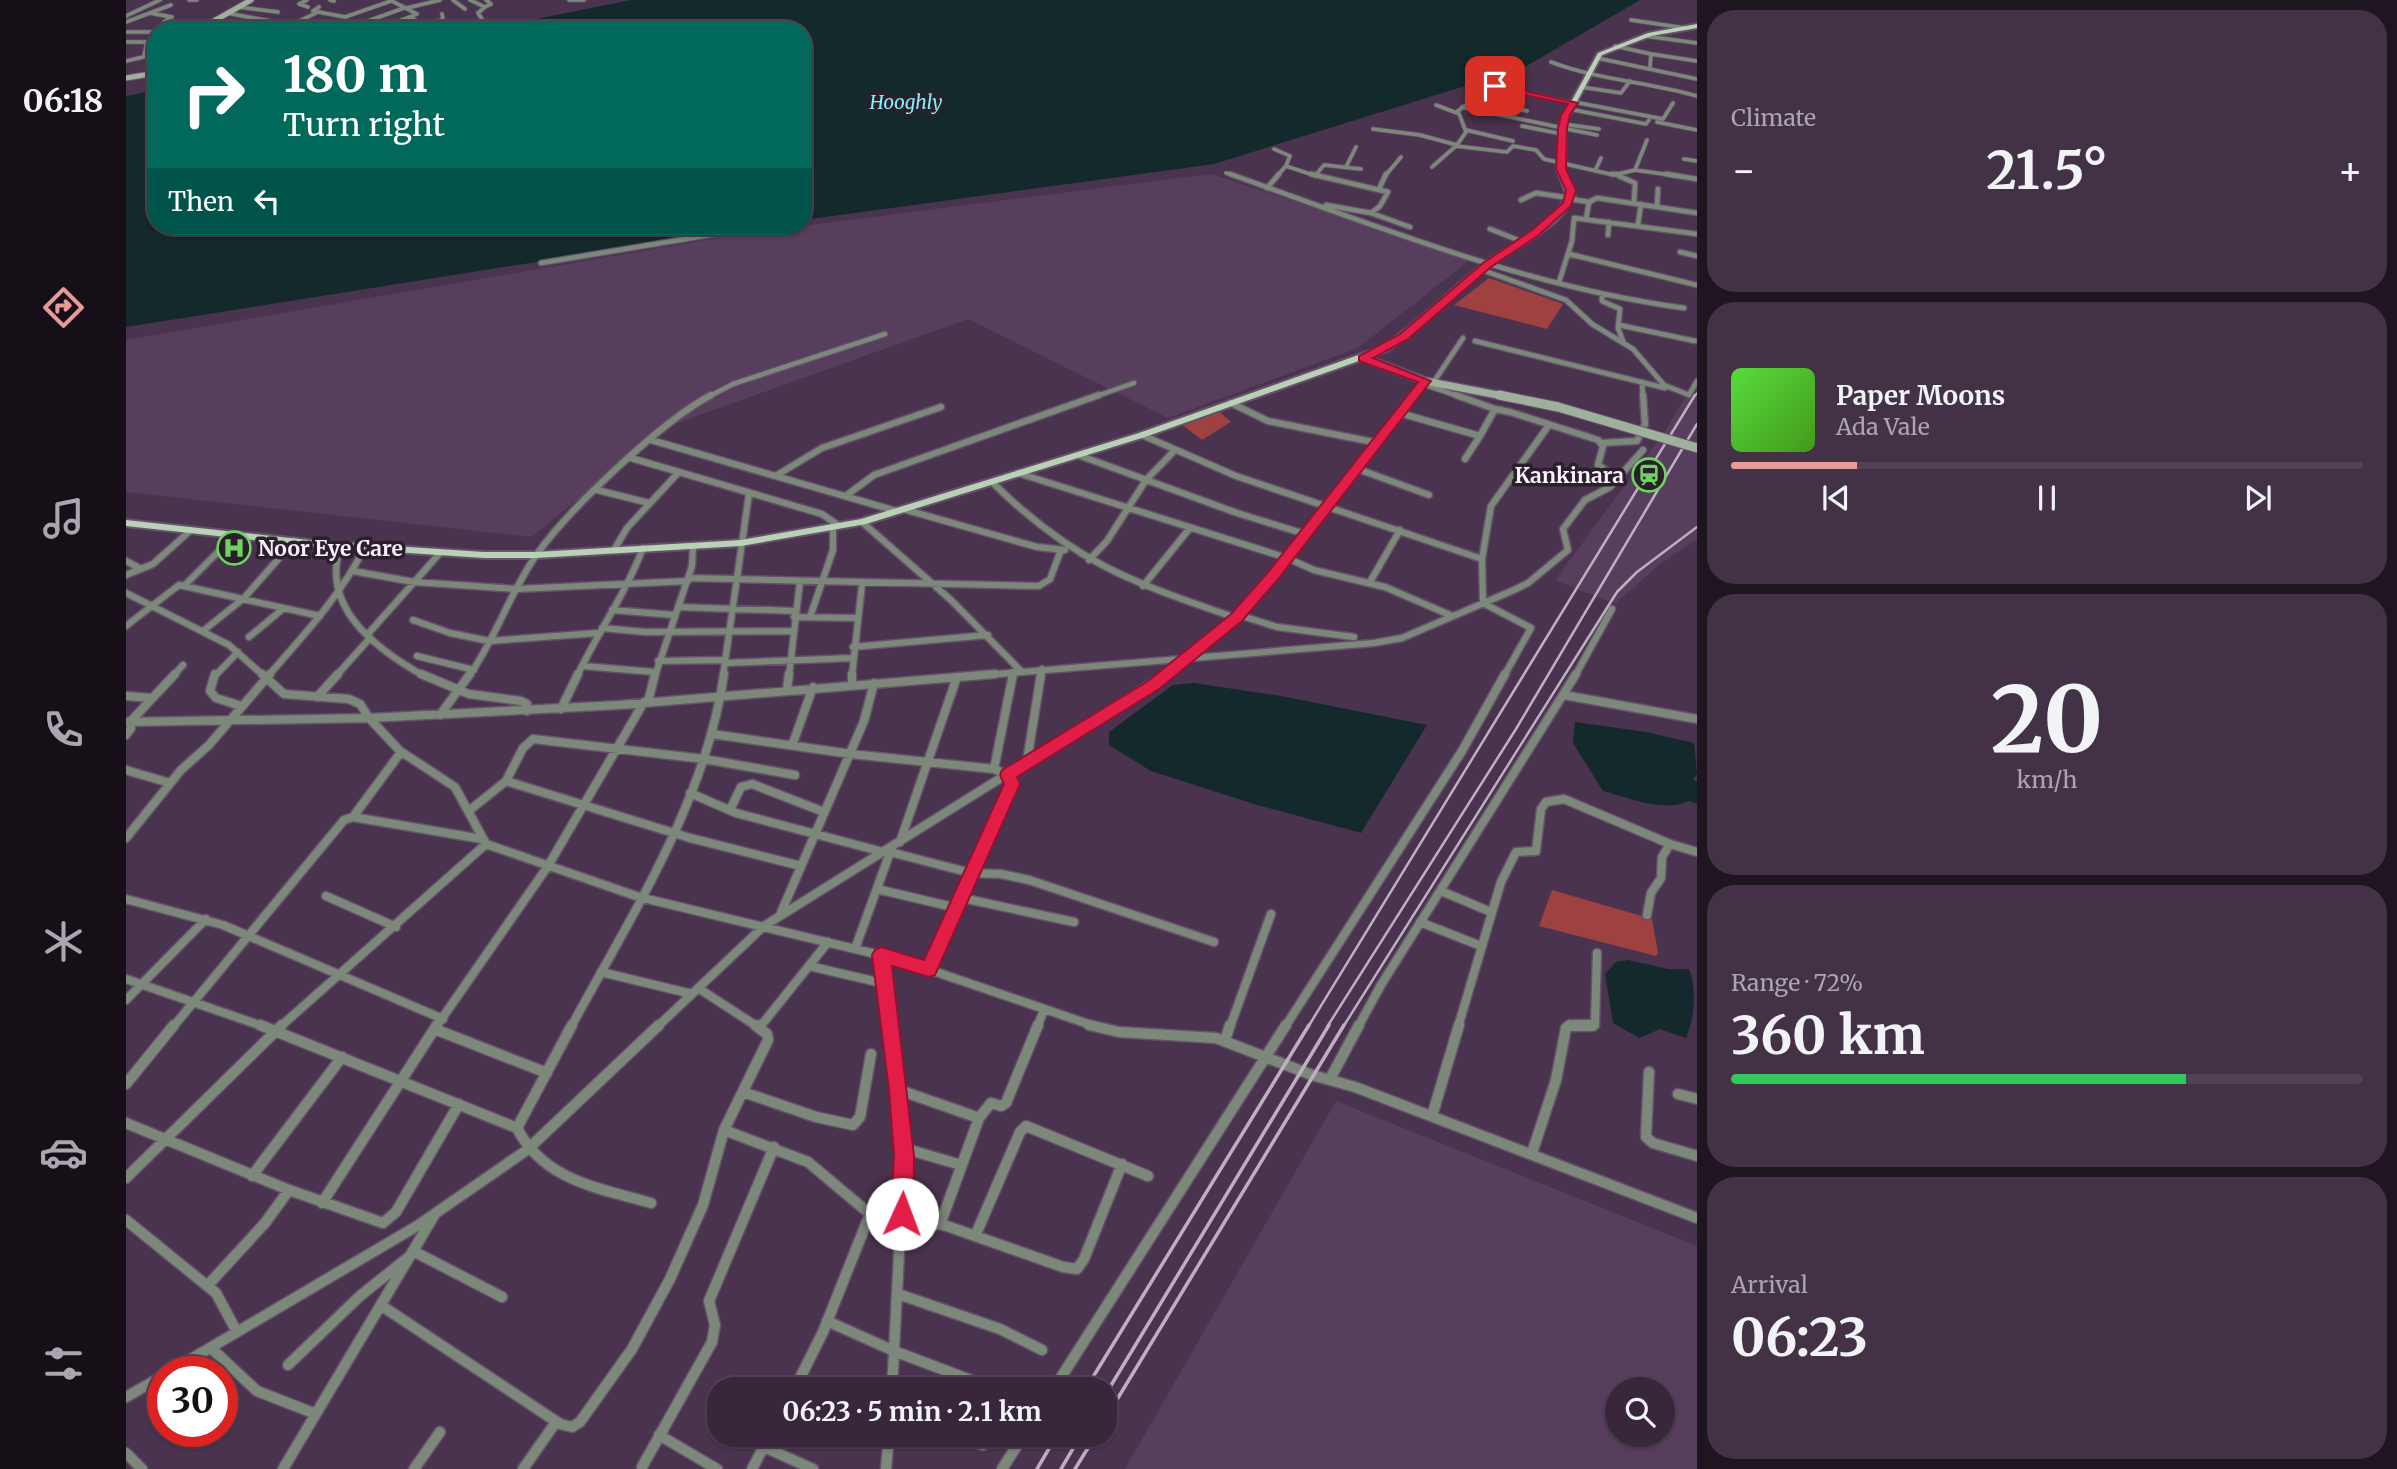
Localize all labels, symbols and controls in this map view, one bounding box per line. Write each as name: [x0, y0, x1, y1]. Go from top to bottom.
text: 180 m: [283, 44, 428, 105]
icon: right: [168, 49, 259, 140]
pin: [1465, 56, 1525, 116]
icon: arrive: [1476, 67, 1514, 105]
text: 06:18: [23, 81, 103, 121]
water label: Hooghly: [868, 90, 943, 114]
text: Climate: [1731, 103, 1816, 132]
text: Turn right: [283, 105, 445, 145]
text: 21.5°: [1986, 138, 2108, 203]
text: −: [1731, 147, 1756, 194]
text: +: [2338, 147, 2363, 194]
icon: left: [248, 182, 286, 220]
text: Then: [168, 185, 234, 218]
icon: directions: [39, 283, 88, 332]
text: Paper Moons: [1836, 379, 2005, 412]
text: Ada Vale: [1836, 412, 1930, 441]
station icon: Kankinara: [1630, 456, 1668, 494]
place label: Kankinara: [1514, 462, 1624, 489]
icon: previous: [1817, 479, 1855, 517]
icon: pause: [2028, 479, 2066, 517]
icon: next: [2239, 479, 2277, 517]
icon: music: [39, 494, 88, 543]
hospital icon: Noor Eye Care: [215, 529, 253, 567]
place label: Noor Eye Care: [258, 535, 403, 562]
text: 20: [1991, 662, 2103, 777]
icon: phone: [39, 705, 88, 754]
text: km/h: [2017, 765, 2077, 794]
icon: climate: [39, 917, 88, 966]
text: Range · 72%: [1731, 968, 1863, 997]
text: 360 km: [1731, 1003, 1925, 1068]
icon: car: [39, 1128, 88, 1177]
position arrow: [865, 1177, 939, 1251]
text: Arrival: [1731, 1270, 1808, 1299]
text: 06:23: [1731, 1305, 1868, 1370]
icon: filters: [39, 1339, 88, 1388]
speed limit sign: 30: [147, 1356, 238, 1447]
map controls: [1605, 1377, 1675, 1447]
button: search: [1605, 1377, 1675, 1447]
text: 06:23 · 5 min · 2.1 km: [782, 1395, 1042, 1428]

